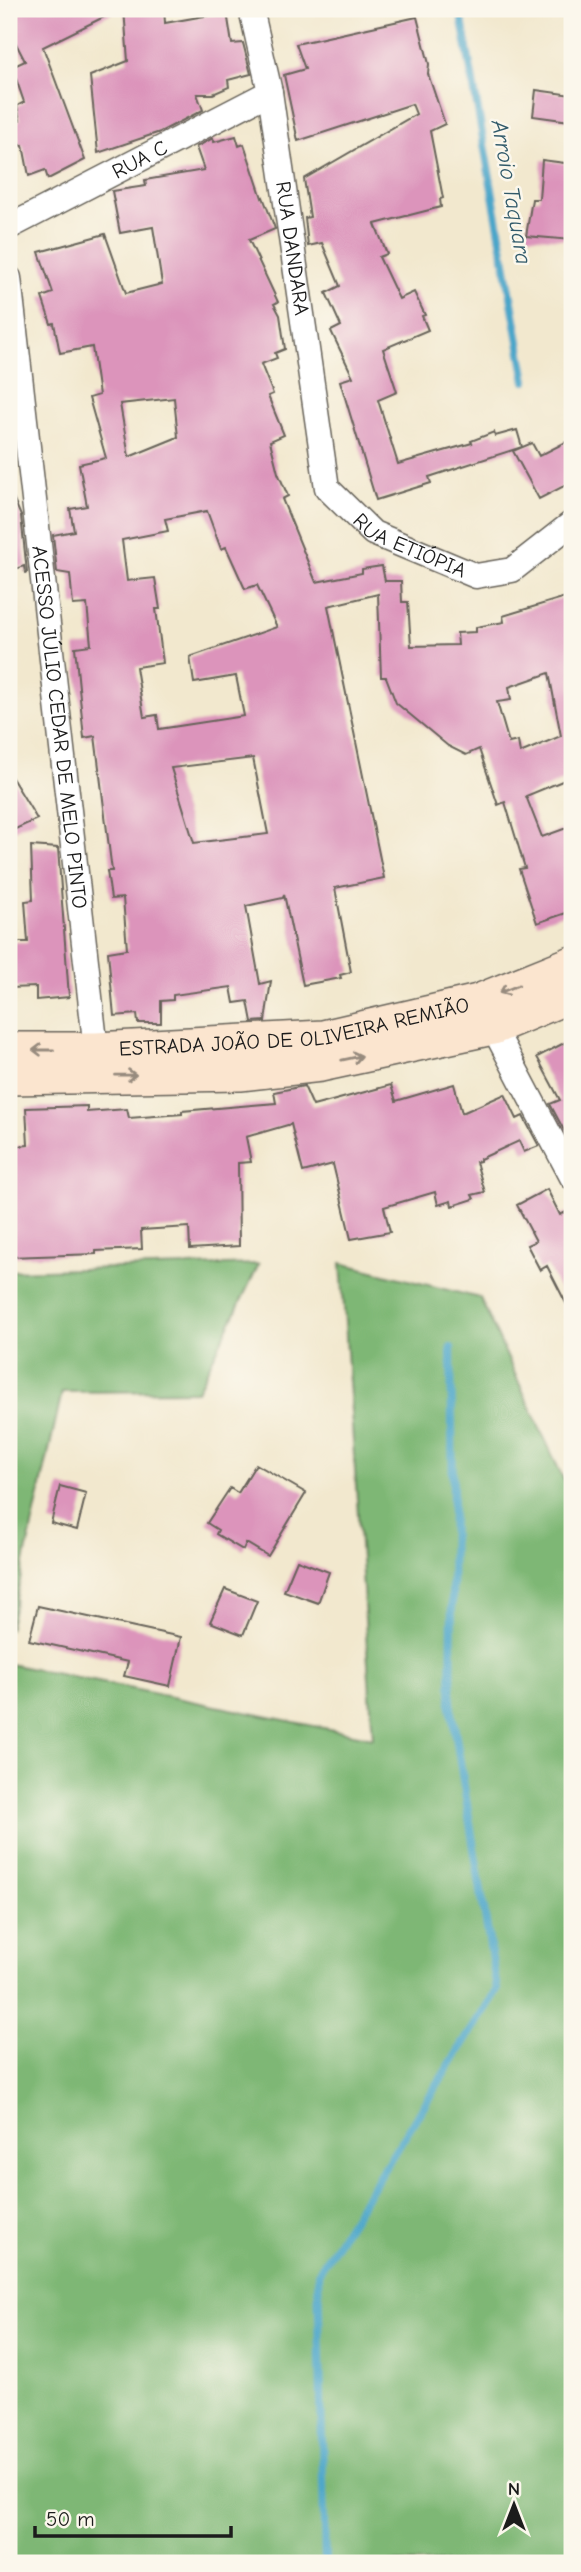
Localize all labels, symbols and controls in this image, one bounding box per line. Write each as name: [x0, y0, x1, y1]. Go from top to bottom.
water label: Arroio Taquara: [485, 117, 538, 267]
street label: RUA C: [108, 135, 171, 184]
street label: RUA DANDARA: [271, 180, 314, 317]
street label: RUA ETIÓPIA: [348, 508, 470, 583]
street label: ACESSO JÚLIO CEDAR DE MELO PINTO: [27, 544, 92, 910]
one-way arrow: [499, 984, 520, 997]
street label: ESTRADA JOÃO DE OLIVEIRA REMIÃO: [118, 992, 471, 1061]
one-way arrow: [32, 1043, 55, 1057]
one-way arrow: [340, 1050, 363, 1064]
one-way arrow: [114, 1068, 137, 1081]
north arrow: [480, 2470, 550, 2540]
text: N: [508, 2478, 520, 2500]
scale bar: [35, 2495, 231, 2539]
text: 50 m: [46, 2507, 95, 2531]

